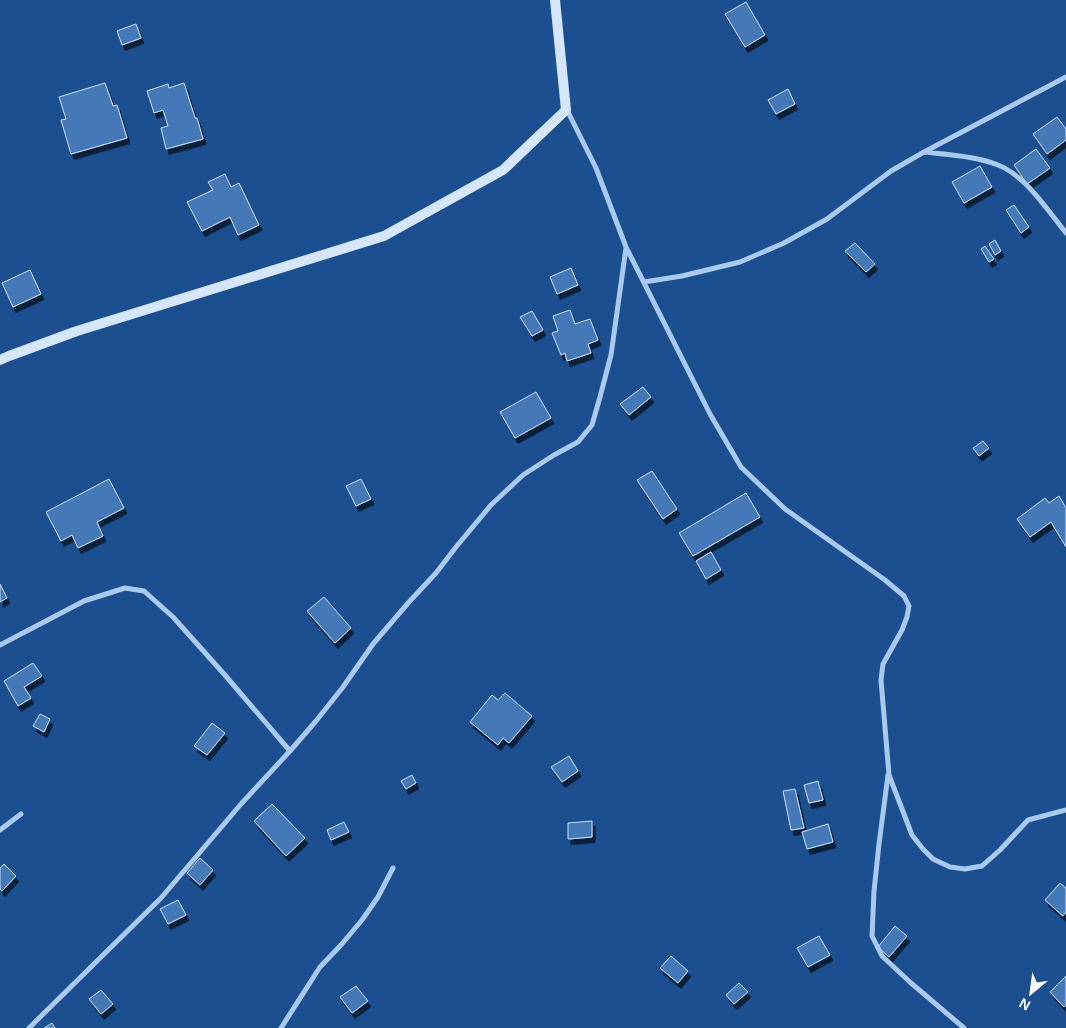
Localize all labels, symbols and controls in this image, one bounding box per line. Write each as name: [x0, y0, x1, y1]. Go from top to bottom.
north arrow: [1006, 968, 1056, 1018]
text: N: [1016, 995, 1033, 1014]

